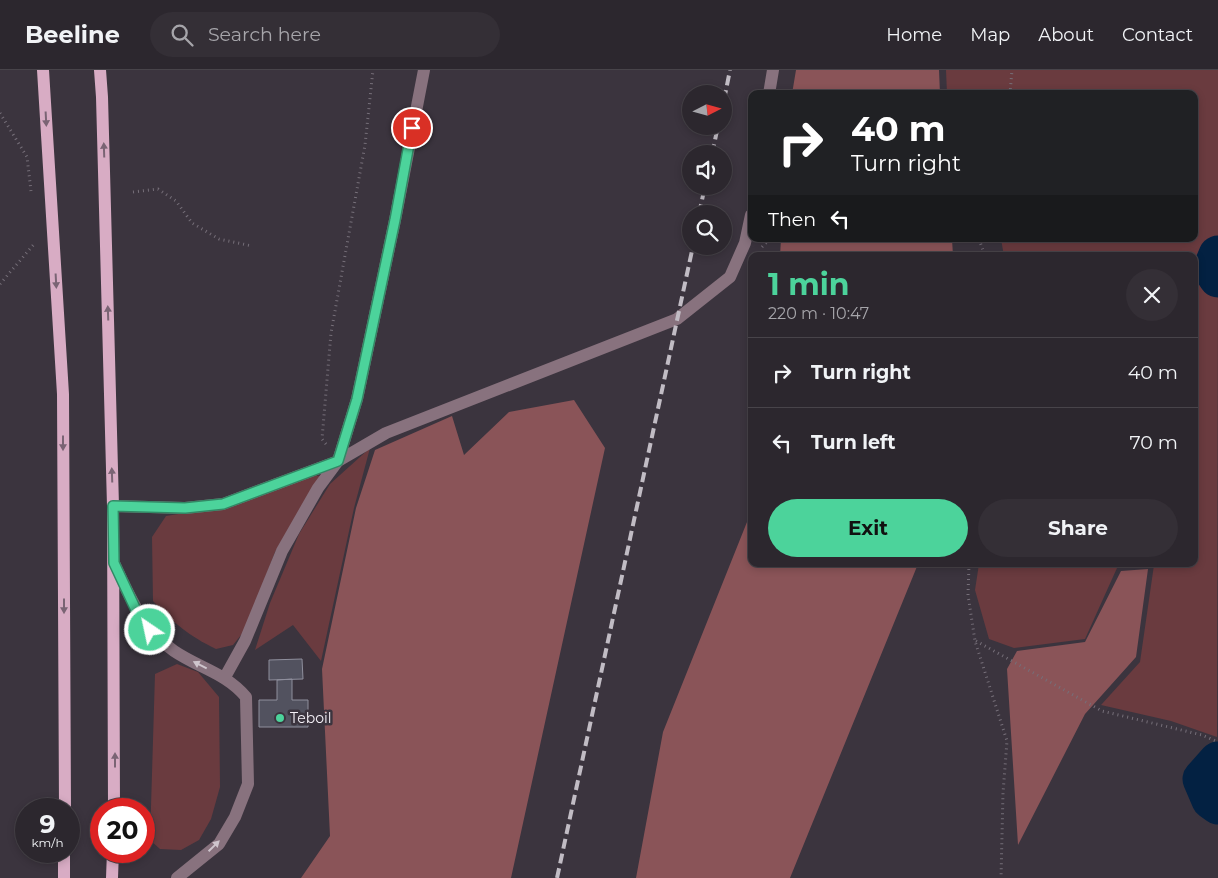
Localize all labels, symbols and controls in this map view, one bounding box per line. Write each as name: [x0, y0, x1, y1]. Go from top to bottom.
search box: [150, 12, 500, 57]
text: Beeline: [25, 20, 120, 49]
icon: search: [168, 21, 196, 49]
text: Search here: [208, 23, 321, 46]
text: Home: [886, 24, 942, 46]
text: Map: [970, 24, 1010, 46]
text: About: [1038, 24, 1094, 46]
text: Contact: [1122, 24, 1193, 46]
north arrow: [682, 85, 732, 135]
map controls: [682, 85, 732, 255]
pin: [391, 107, 433, 149]
text: 40 m: [851, 107, 946, 150]
icon: right: [768, 110, 833, 175]
one-way arrow: [43, 111, 51, 127]
icon: arrive: [398, 114, 426, 142]
one-way arrow: [100, 142, 108, 158]
button: sound: [682, 145, 732, 195]
text: Turn right: [851, 150, 961, 177]
button: search: [682, 205, 732, 255]
icon: left: [826, 205, 854, 233]
text: Then: [768, 208, 816, 231]
text: 1 min: [768, 266, 849, 303]
button: close: [1126, 269, 1178, 321]
one-way arrow: [52, 273, 60, 289]
one-way arrow: [104, 304, 112, 320]
text: 220 m · 10:47: [768, 304, 869, 323]
icon: right: [768, 359, 796, 387]
text: Turn right: [811, 361, 911, 384]
text: 40 m: [1128, 361, 1178, 384]
icon: left: [768, 429, 796, 457]
text: Turn left: [811, 431, 896, 454]
text: 70 m: [1129, 431, 1178, 454]
one-way arrow: [59, 435, 67, 451]
one-way arrow: [108, 467, 116, 483]
button: Exit: [768, 499, 968, 557]
button: Share: [978, 499, 1178, 557]
one-way arrow: [60, 598, 68, 614]
position arrow: [123, 603, 175, 655]
one-way arrow: [193, 661, 208, 669]
place label: Teboil: [290, 709, 332, 727]
marker: Teboil: [274, 712, 286, 724]
one-way arrow: [110, 752, 118, 768]
speed limit sign: 20: [90, 798, 155, 863]
text: 9: [40, 809, 55, 839]
text: km/h: [31, 835, 64, 850]
one-way arrow: [208, 840, 220, 852]

